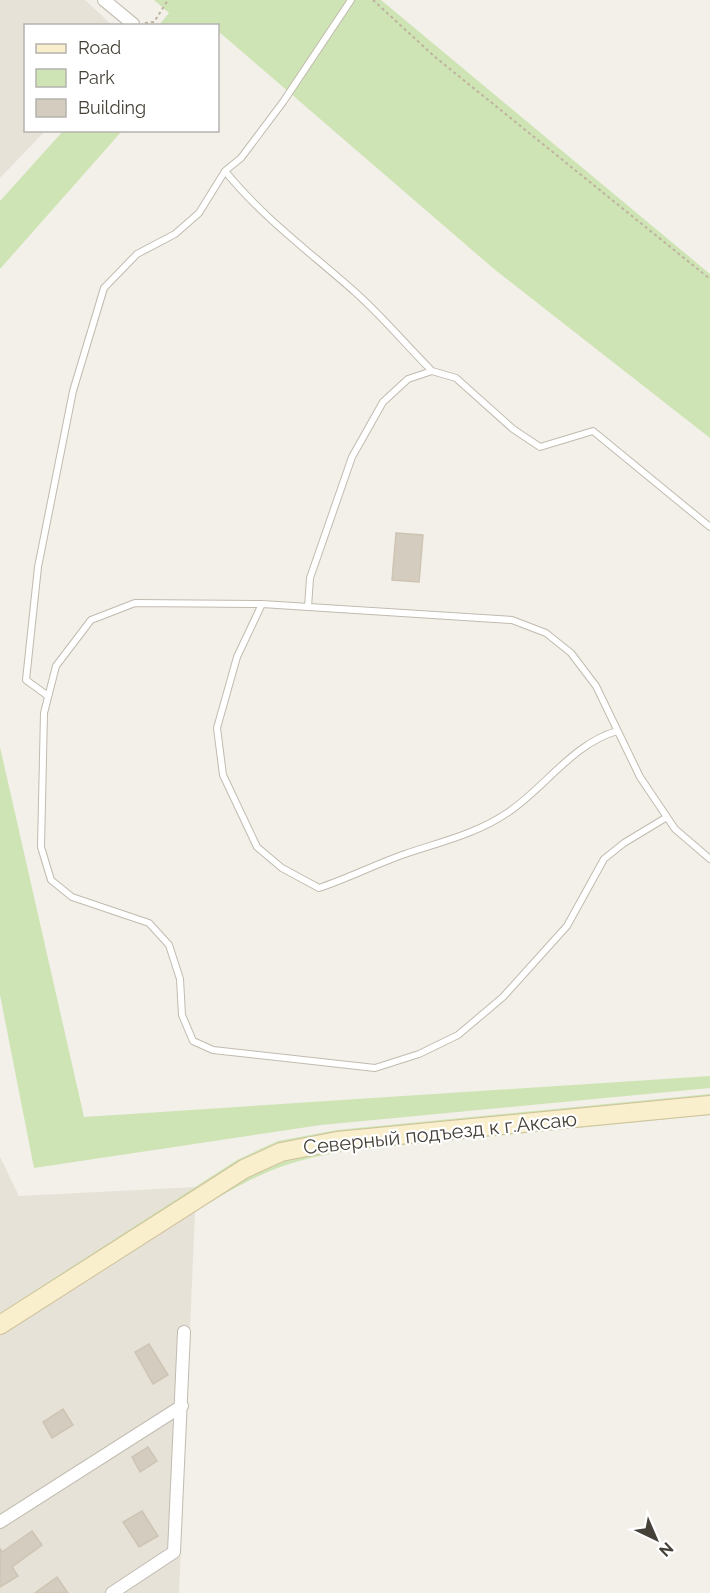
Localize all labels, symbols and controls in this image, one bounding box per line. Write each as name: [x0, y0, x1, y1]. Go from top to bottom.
legend: [24, 24, 219, 132]
text: Road: [78, 37, 121, 58]
text: Park: [78, 67, 115, 88]
text: Building: [78, 97, 146, 118]
street label: Северный подъезд к г.Аксаю: [302, 1107, 578, 1159]
north arrow: [626, 1509, 686, 1569]
text: N: [655, 1538, 677, 1561]

